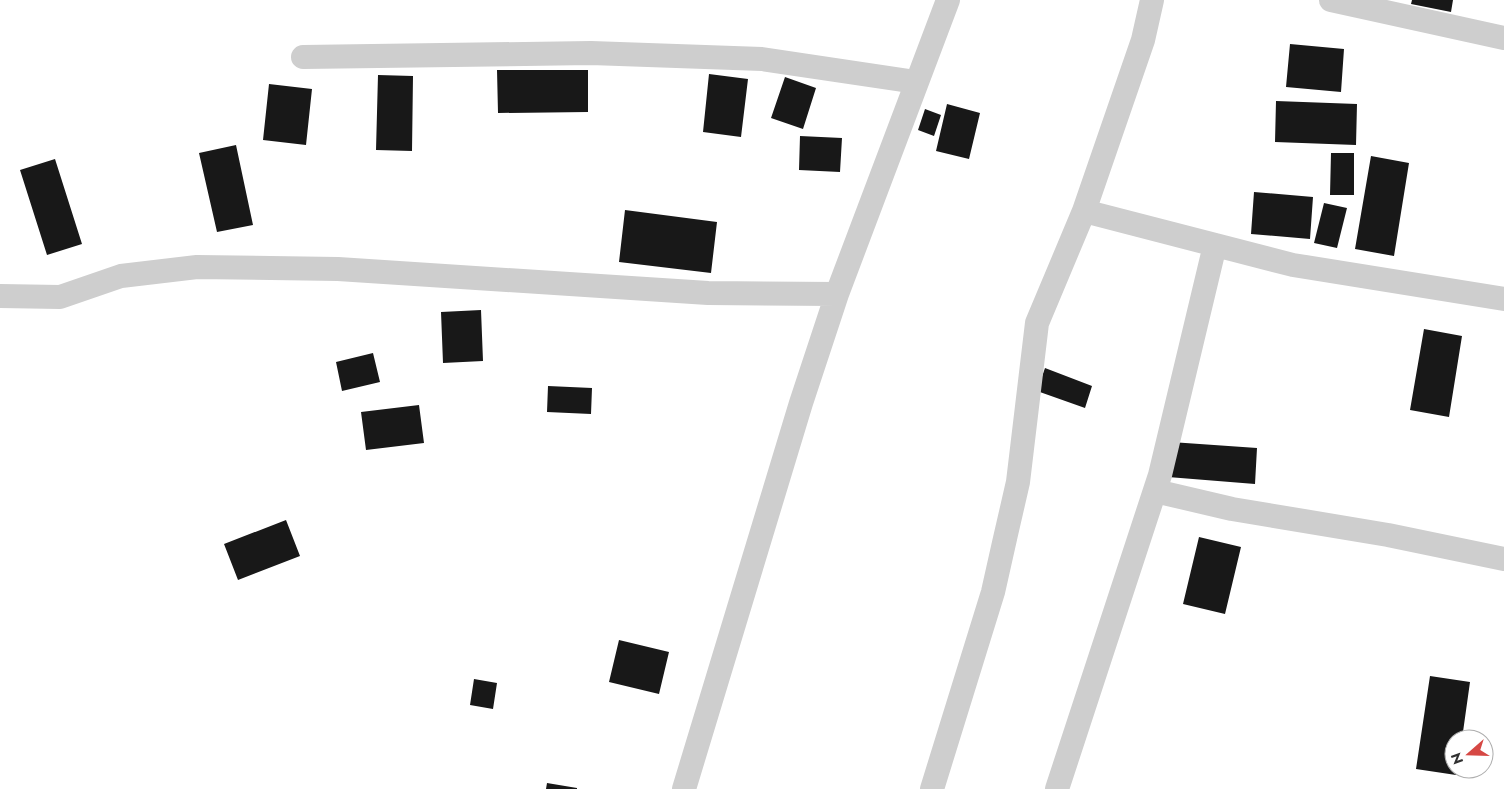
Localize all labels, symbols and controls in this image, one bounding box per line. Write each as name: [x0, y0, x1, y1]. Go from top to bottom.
north arrow: [1444, 729, 1494, 779]
text: N: [1445, 750, 1468, 767]

